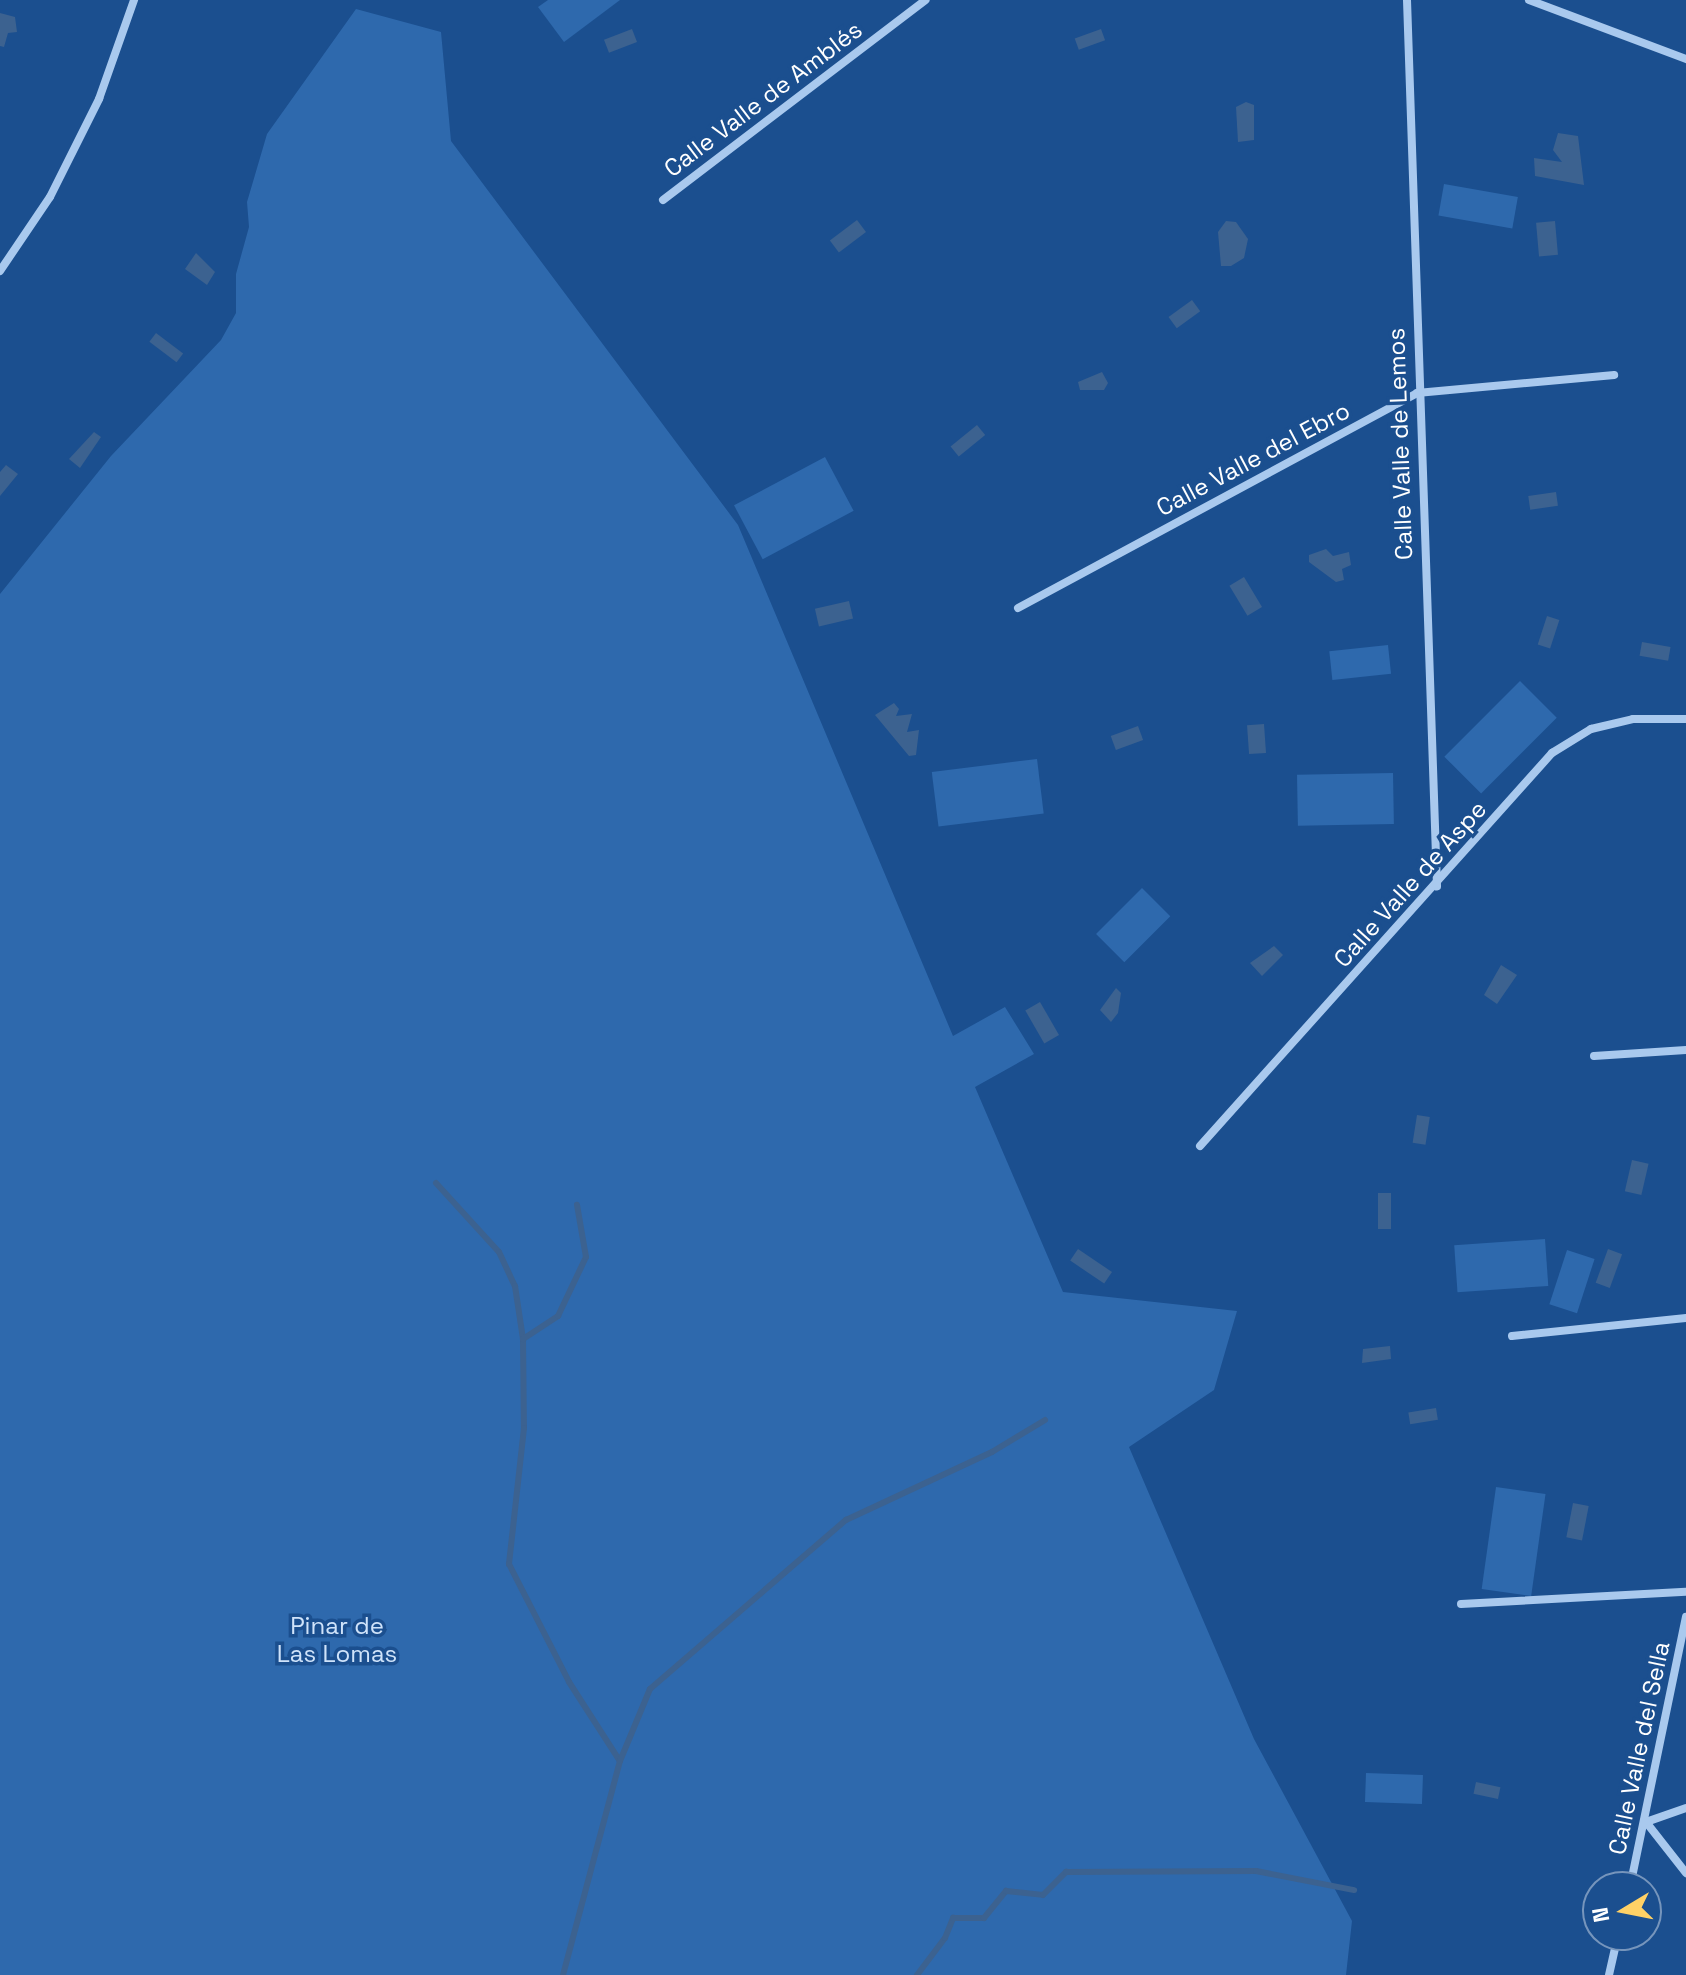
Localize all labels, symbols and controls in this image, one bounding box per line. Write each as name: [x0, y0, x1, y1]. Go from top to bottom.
street label: Calle Valle de Amblés: [658, 15, 868, 183]
street label: Calle Valle de Lemos: [1382, 327, 1418, 561]
street label: Calle Valle del Ebro: [1151, 396, 1355, 522]
street label: Calle Valle de Aspe: [1328, 795, 1492, 973]
park label: Pinar de Las Lomas: [277, 1612, 397, 1668]
street label: Calle Valle del Sella: [1602, 1639, 1676, 1857]
north arrow: [1582, 1871, 1662, 1951]
text: N: [1585, 1905, 1615, 1925]

